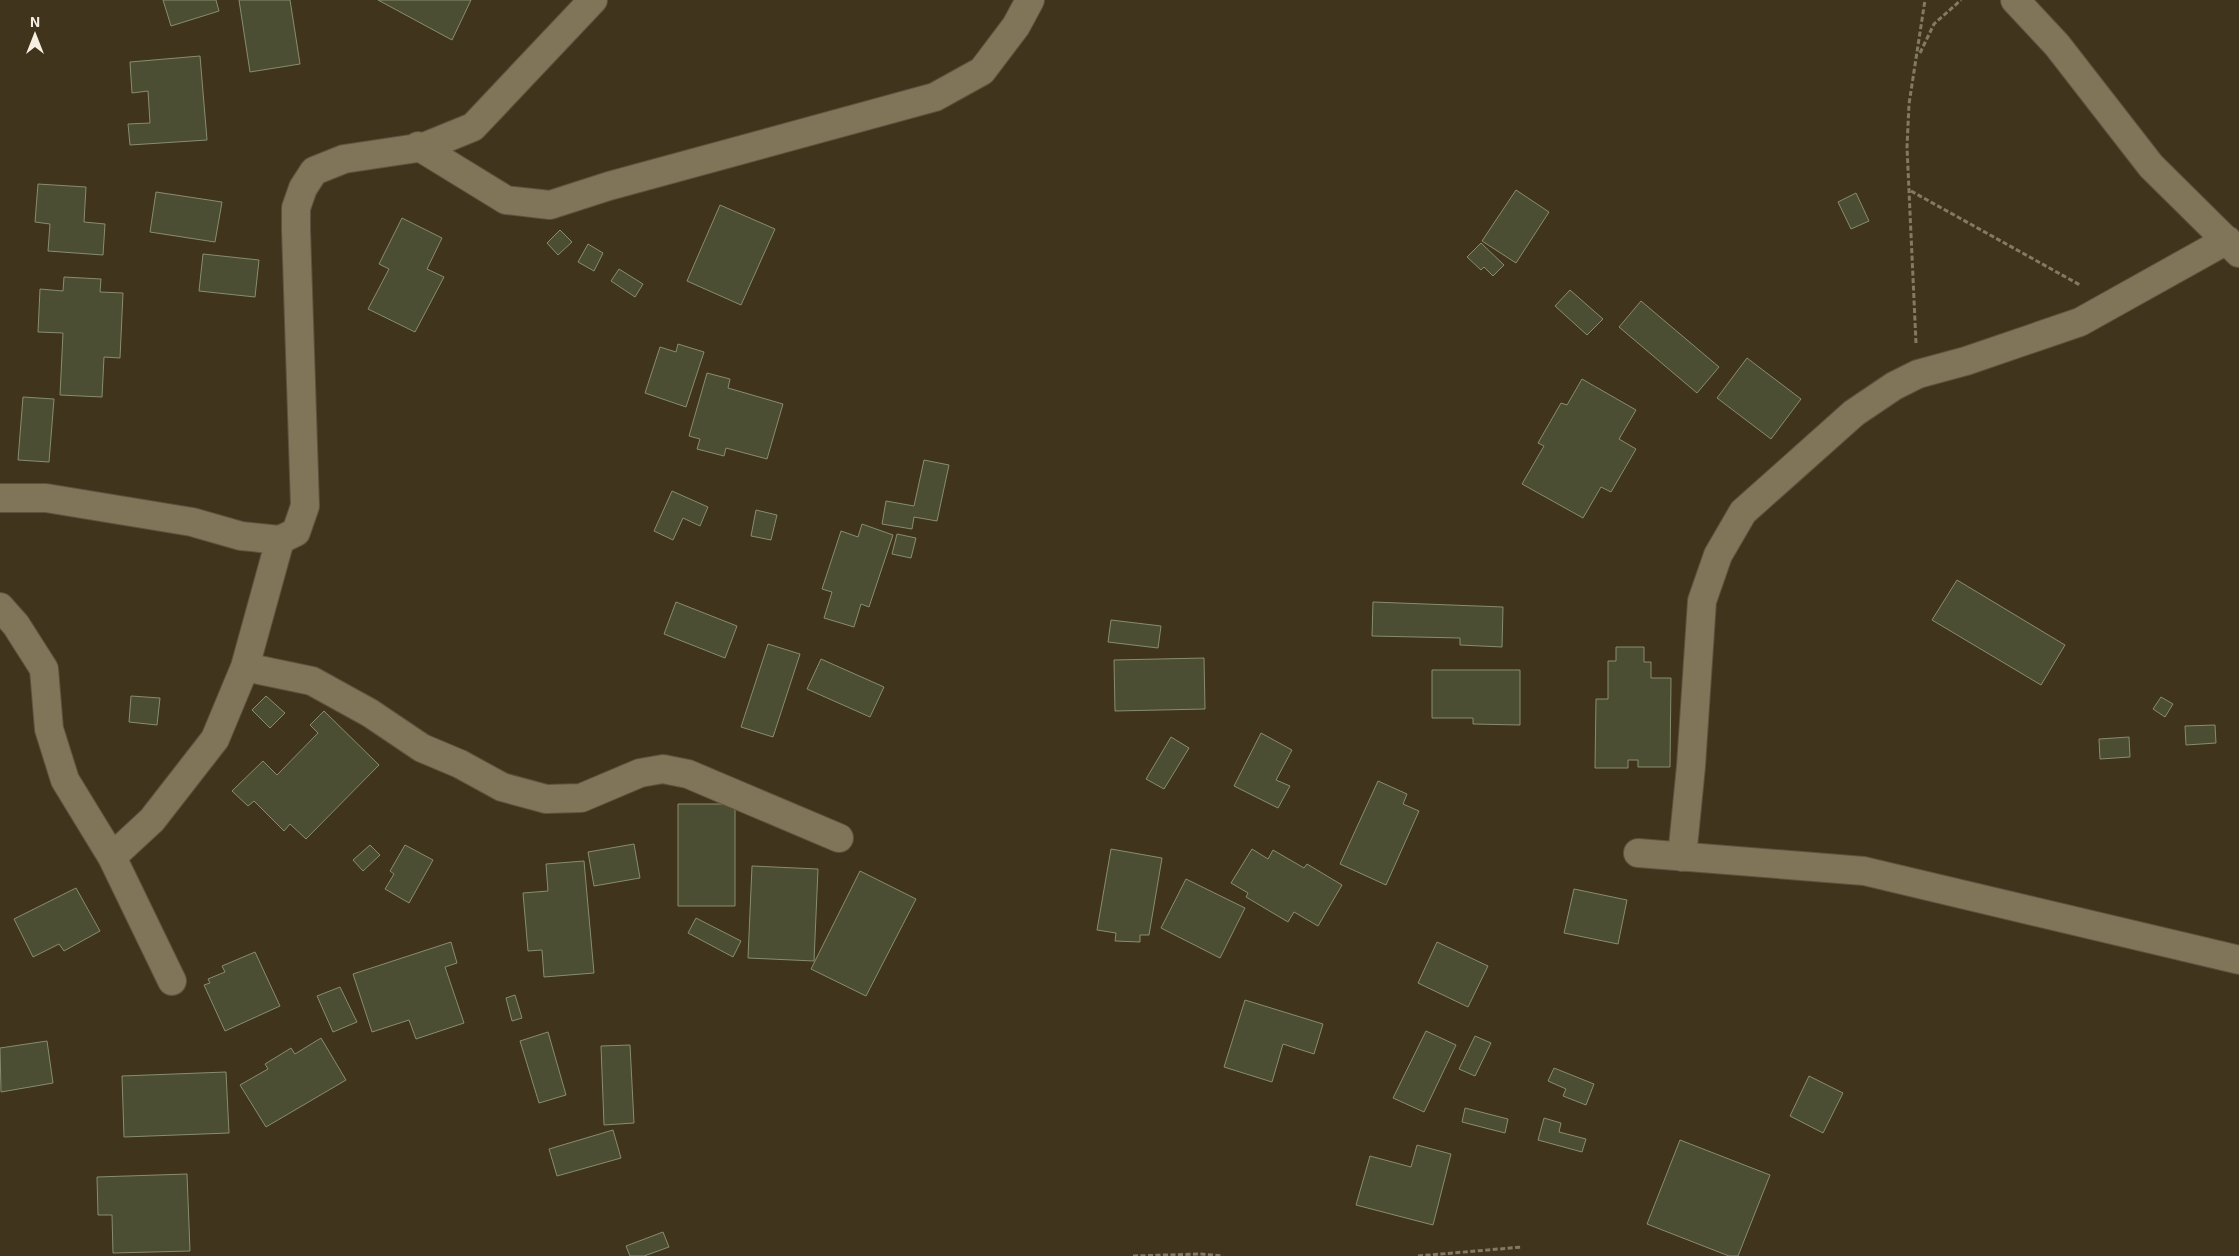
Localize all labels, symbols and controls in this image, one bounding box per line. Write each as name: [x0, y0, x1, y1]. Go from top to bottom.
north arrow: [10, 10, 60, 60]
text: N: [30, 13, 40, 30]

